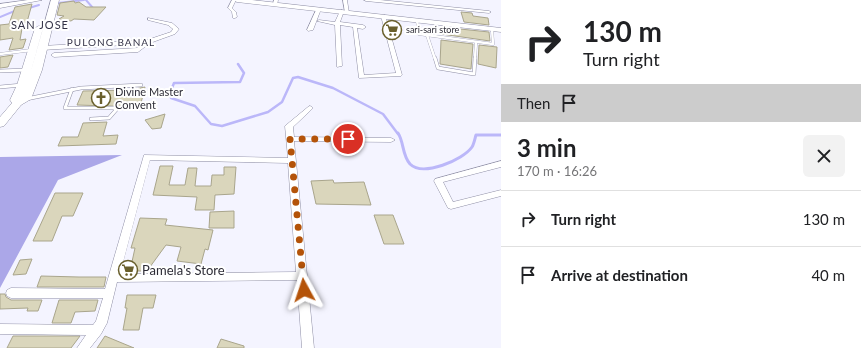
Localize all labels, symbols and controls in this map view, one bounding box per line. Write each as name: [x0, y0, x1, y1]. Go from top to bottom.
text: 130 m: [583, 14, 662, 48]
icon: right: [517, 16, 569, 68]
district label: SAN JOSE: [11, 18, 69, 31]
supermarket icon: sari-sari store: [381, 19, 403, 41]
place label: sari-sari store: [406, 24, 460, 35]
district label: PULONG BANAL: [67, 36, 155, 48]
text: Turn right: [583, 48, 660, 70]
place label: Divine Master Convent: [115, 85, 183, 111]
church icon: Divine Master Convent: [90, 87, 112, 109]
icon: arrive: [558, 92, 580, 114]
text: Then: [517, 94, 550, 112]
pin: [331, 122, 365, 156]
icon: arrive: [337, 128, 359, 150]
text: 3 min: [517, 133, 577, 162]
button: close: [803, 135, 845, 177]
text: 170 m · 16:26: [517, 163, 597, 179]
icon: right: [517, 208, 539, 230]
text: Turn right: [551, 210, 616, 228]
text: 130 m: [803, 210, 845, 228]
supermarket icon: Pamela's Store: [117, 259, 139, 281]
place label: Pamela's Store: [142, 262, 225, 278]
icon: arrive: [517, 264, 539, 286]
text: Arrive at destination: [551, 266, 688, 284]
text: 40 m: [811, 266, 845, 284]
position arrow: [283, 269, 325, 311]

